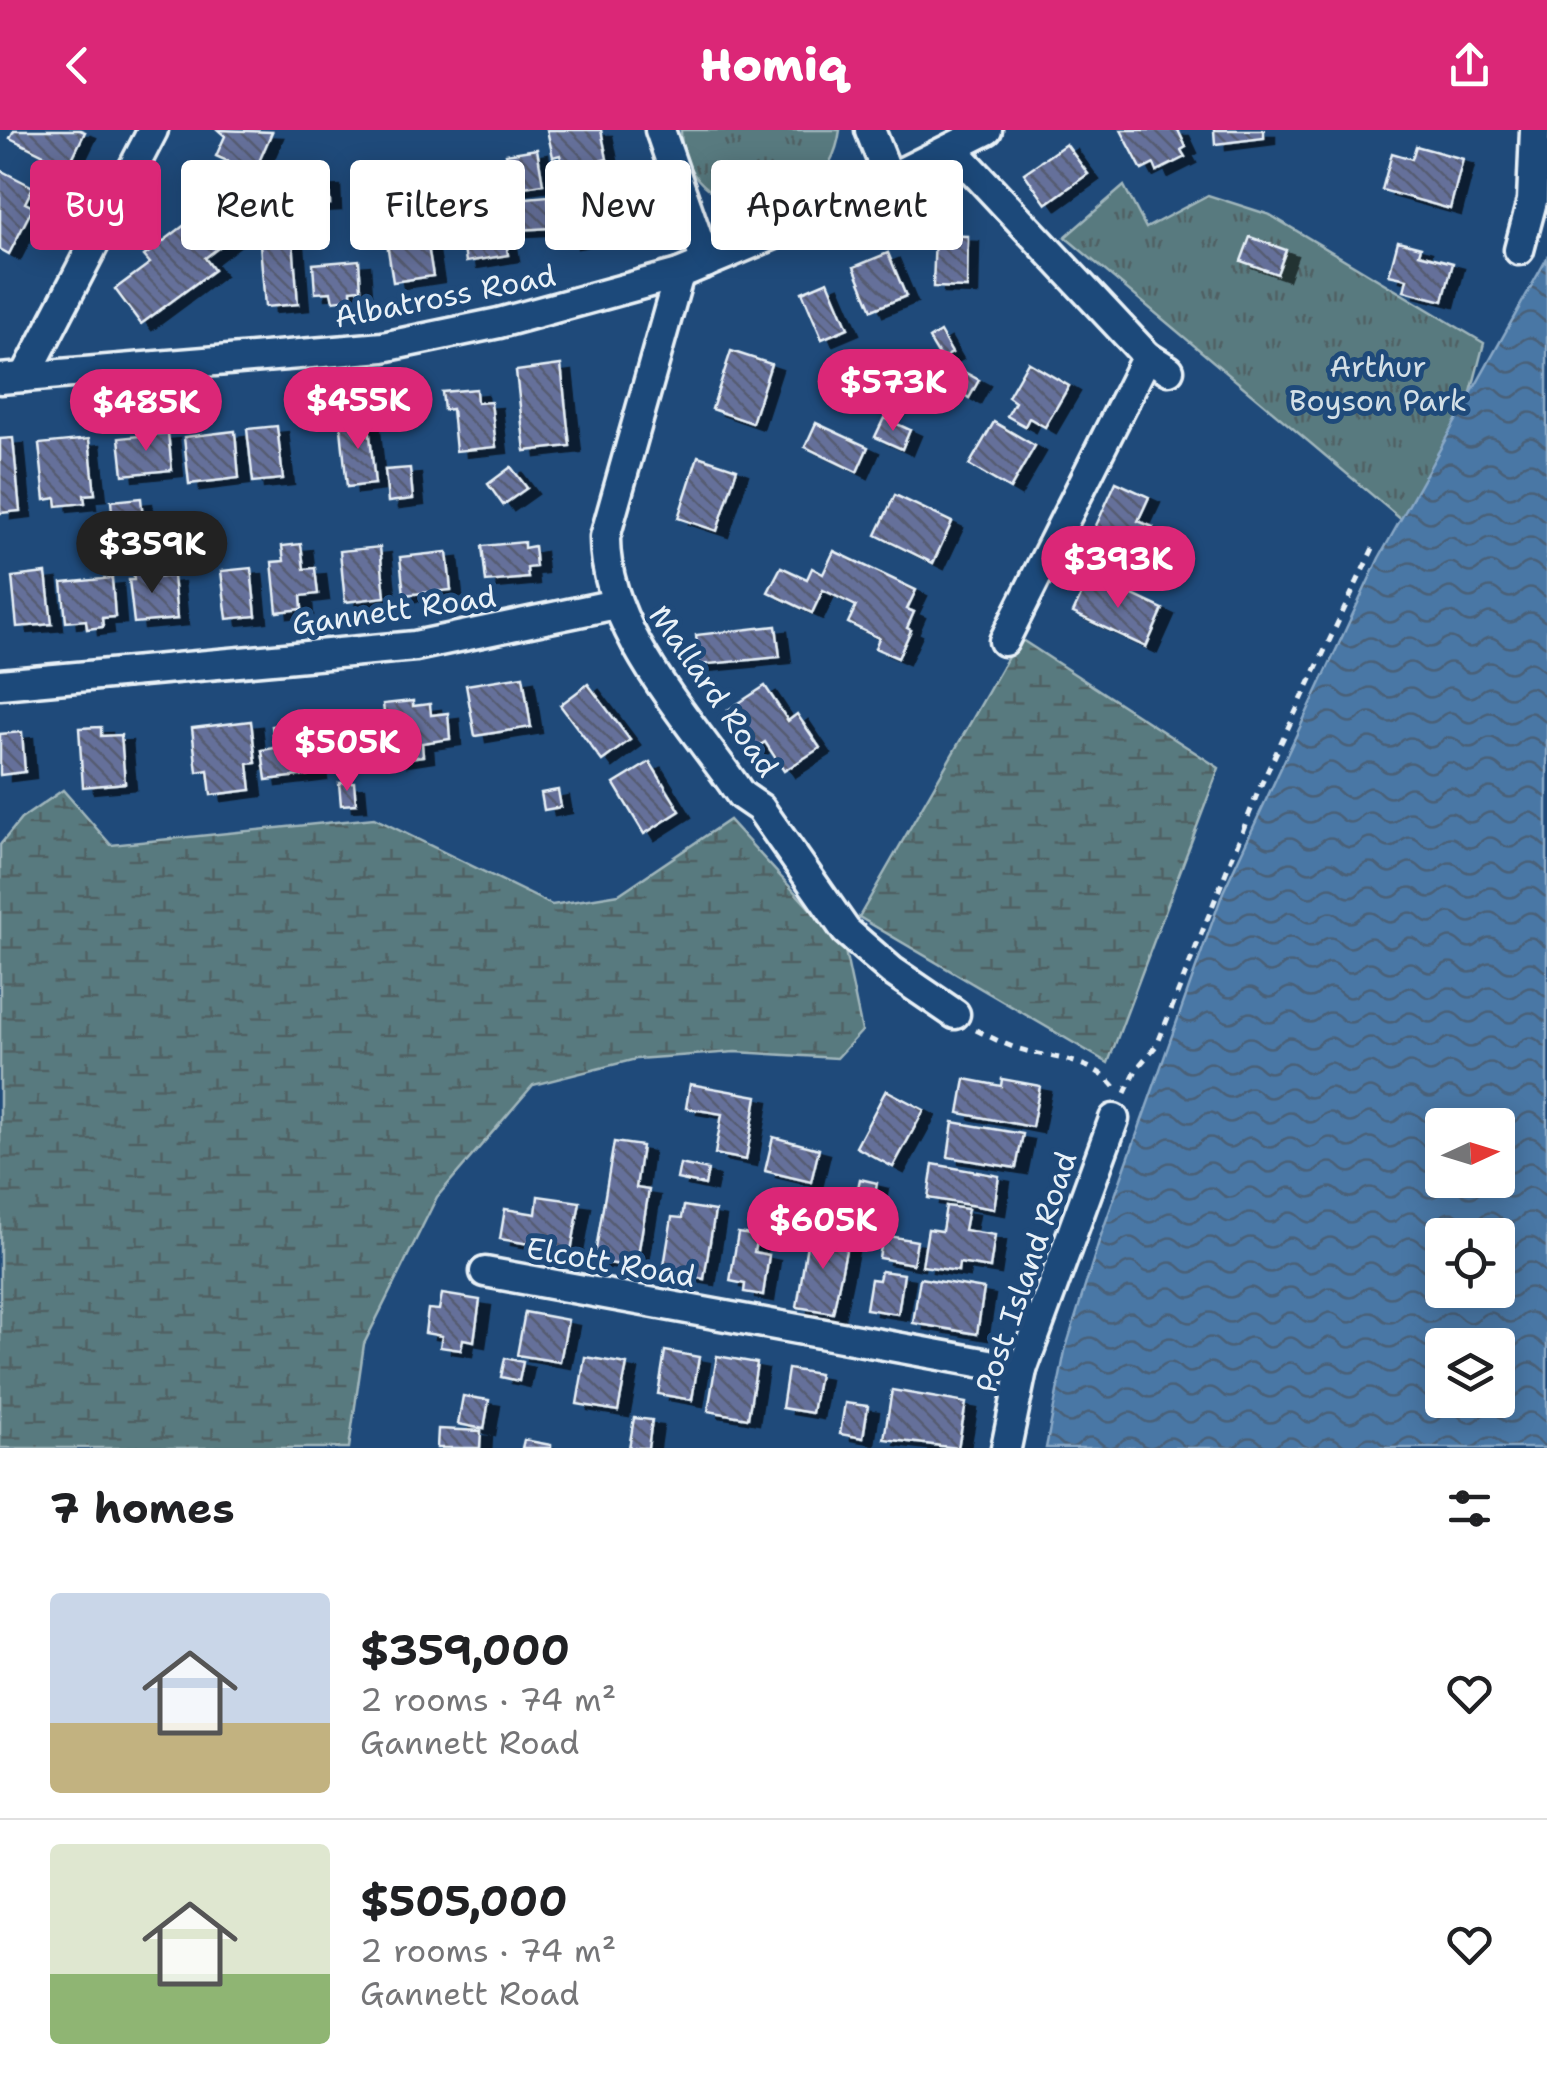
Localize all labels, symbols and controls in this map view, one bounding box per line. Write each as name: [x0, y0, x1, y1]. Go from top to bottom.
text: Homiq: [700, 35, 847, 95]
icon: back: [50, 38, 105, 93]
icon: share: [1442, 38, 1497, 93]
chip: Buy: [30, 160, 161, 250]
chip: Rent: [181, 160, 330, 250]
chip: Filters: [350, 160, 525, 250]
chip: New: [545, 160, 691, 250]
chip: Apartment: [711, 160, 963, 250]
street label: Albatross Road: [331, 254, 559, 338]
park label: Arthur Boyson Park: [1289, 346, 1467, 421]
pin: $573K: [823, 349, 963, 434]
text: $573K: [840, 360, 946, 403]
pin: $455K: [288, 367, 428, 452]
pin: $485K: [76, 369, 216, 454]
text: $455K: [306, 378, 410, 421]
text: $485K: [92, 380, 200, 423]
pin: $359K: [82, 511, 222, 596]
text: $359K: [98, 522, 206, 565]
pin: $393K: [1048, 526, 1188, 611]
text: $393K: [1063, 537, 1173, 580]
street label: Gannett Road: [289, 575, 499, 645]
street label: Mallard Road: [640, 597, 788, 785]
pin: $505K: [277, 709, 417, 794]
text: $505K: [294, 720, 400, 763]
north arrow: [1425, 1108, 1515, 1198]
map controls: [1425, 1108, 1515, 1418]
street label: Post Island Road: [965, 1146, 1087, 1398]
pin: $605K: [753, 1187, 893, 1272]
text: $605K: [769, 1198, 877, 1241]
button: locate: [1425, 1218, 1515, 1308]
street label: Elcott Road: [523, 1227, 699, 1297]
button: layers: [1425, 1328, 1515, 1418]
text: 7 homes: [50, 1480, 235, 1536]
icon: filters: [1442, 1481, 1497, 1536]
text: $359,000: [360, 1622, 570, 1678]
icon: home: [130, 1633, 250, 1753]
icon: heart: [1442, 1666, 1497, 1721]
text: 2 rooms · 74 m²: [360, 1678, 616, 1721]
text: Gannett Road: [360, 1721, 579, 1764]
text: $505,000: [360, 1873, 568, 1929]
icon: home: [130, 1884, 250, 2004]
icon: heart: [1442, 1917, 1497, 1972]
text: 2 rooms · 74 m²: [360, 1929, 616, 1972]
text: Gannett Road: [360, 1972, 579, 2015]

